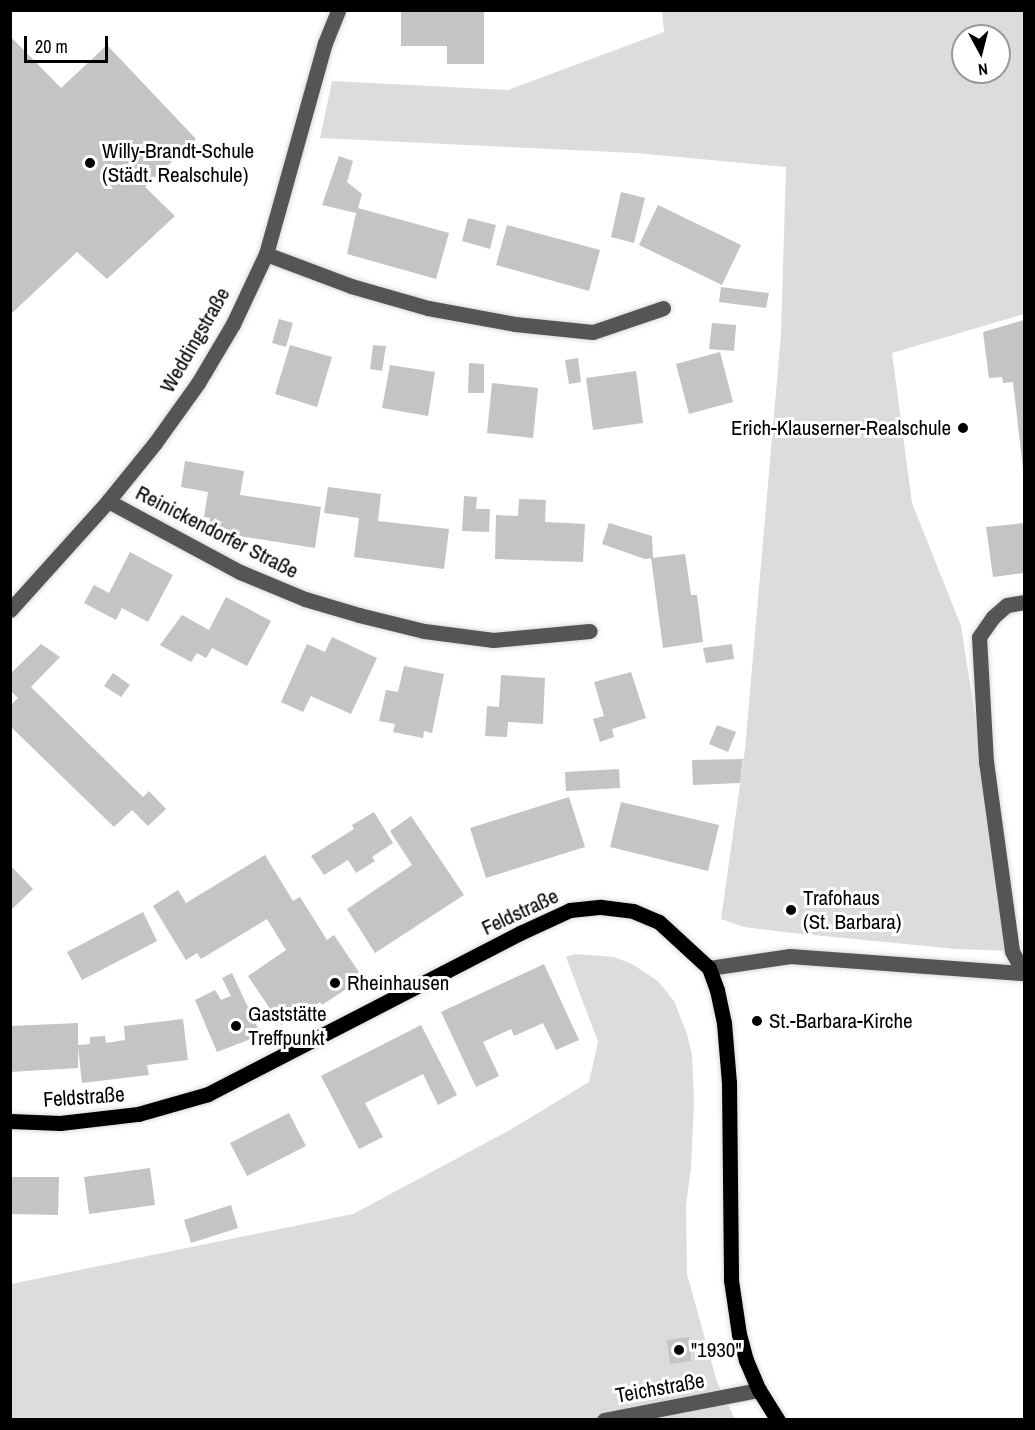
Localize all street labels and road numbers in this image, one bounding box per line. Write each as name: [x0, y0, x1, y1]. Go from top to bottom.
street label: Weddingstraße: [155, 283, 235, 397]
street label: Reinickendorfer Straße: [132, 480, 302, 584]
street label: Feldstraße: [478, 883, 562, 941]
street label: Feldstraße: [42, 1082, 126, 1112]
street label: Teichstraße: [614, 1368, 706, 1408]

